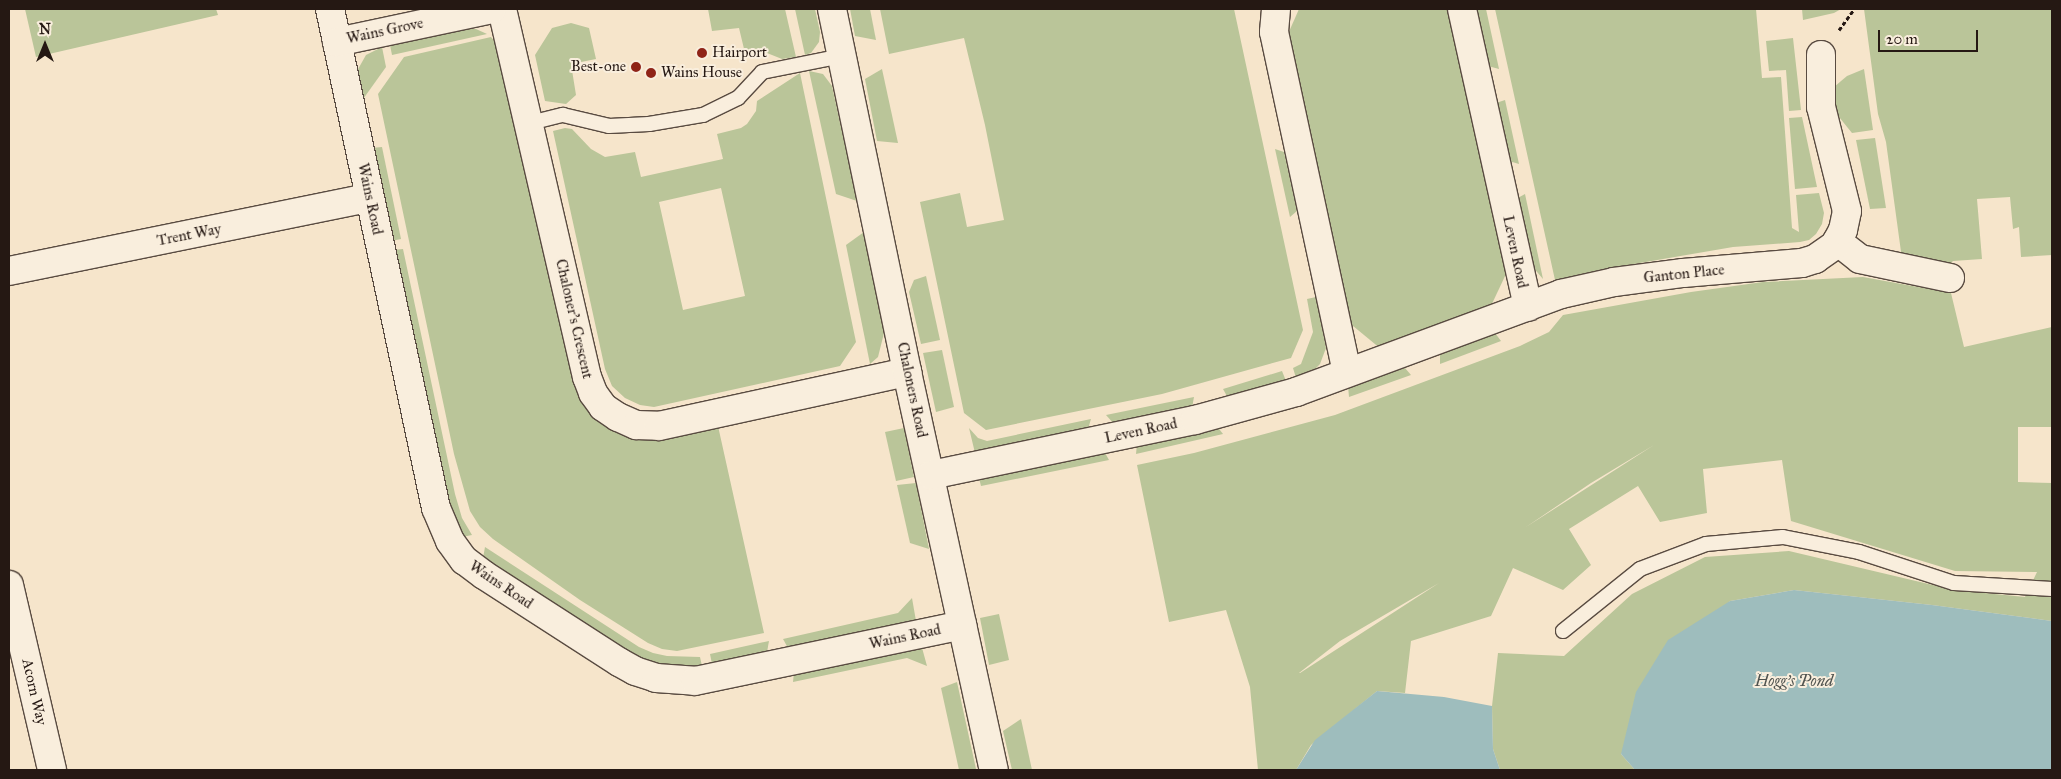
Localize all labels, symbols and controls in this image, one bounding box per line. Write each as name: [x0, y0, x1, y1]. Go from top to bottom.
street label: Wains Grove: [345, 14, 425, 48]
north arrow: [20, 20, 70, 70]
scale bar: [1881, 20, 1981, 52]
text: N: [39, 21, 51, 38]
text: 20 m: [1886, 30, 1918, 48]
place label: Hairport: [712, 44, 767, 62]
marker: Hairport: [696, 47, 708, 59]
place label: Best-one: [571, 58, 626, 76]
marker: Best-one: [630, 61, 642, 73]
place label: Wains House: [661, 64, 742, 82]
marker: Wains House: [645, 67, 657, 79]
street label: Wains Road: [354, 162, 386, 236]
street label: Leven Road: [1499, 214, 1531, 290]
street label: Trent Way: [155, 220, 223, 250]
street label: Chaloner's Crescent: [551, 257, 597, 381]
street label: Ganton Place: [1643, 261, 1725, 287]
street label: Chaloners Road: [893, 341, 931, 439]
street label: Leven Road: [1103, 415, 1179, 447]
street label: Wains Road: [466, 557, 536, 613]
street label: Wains Road: [868, 621, 942, 653]
street label: Acorn Way: [18, 657, 50, 727]
water label: Hogg's Pond: [1755, 671, 1833, 691]

